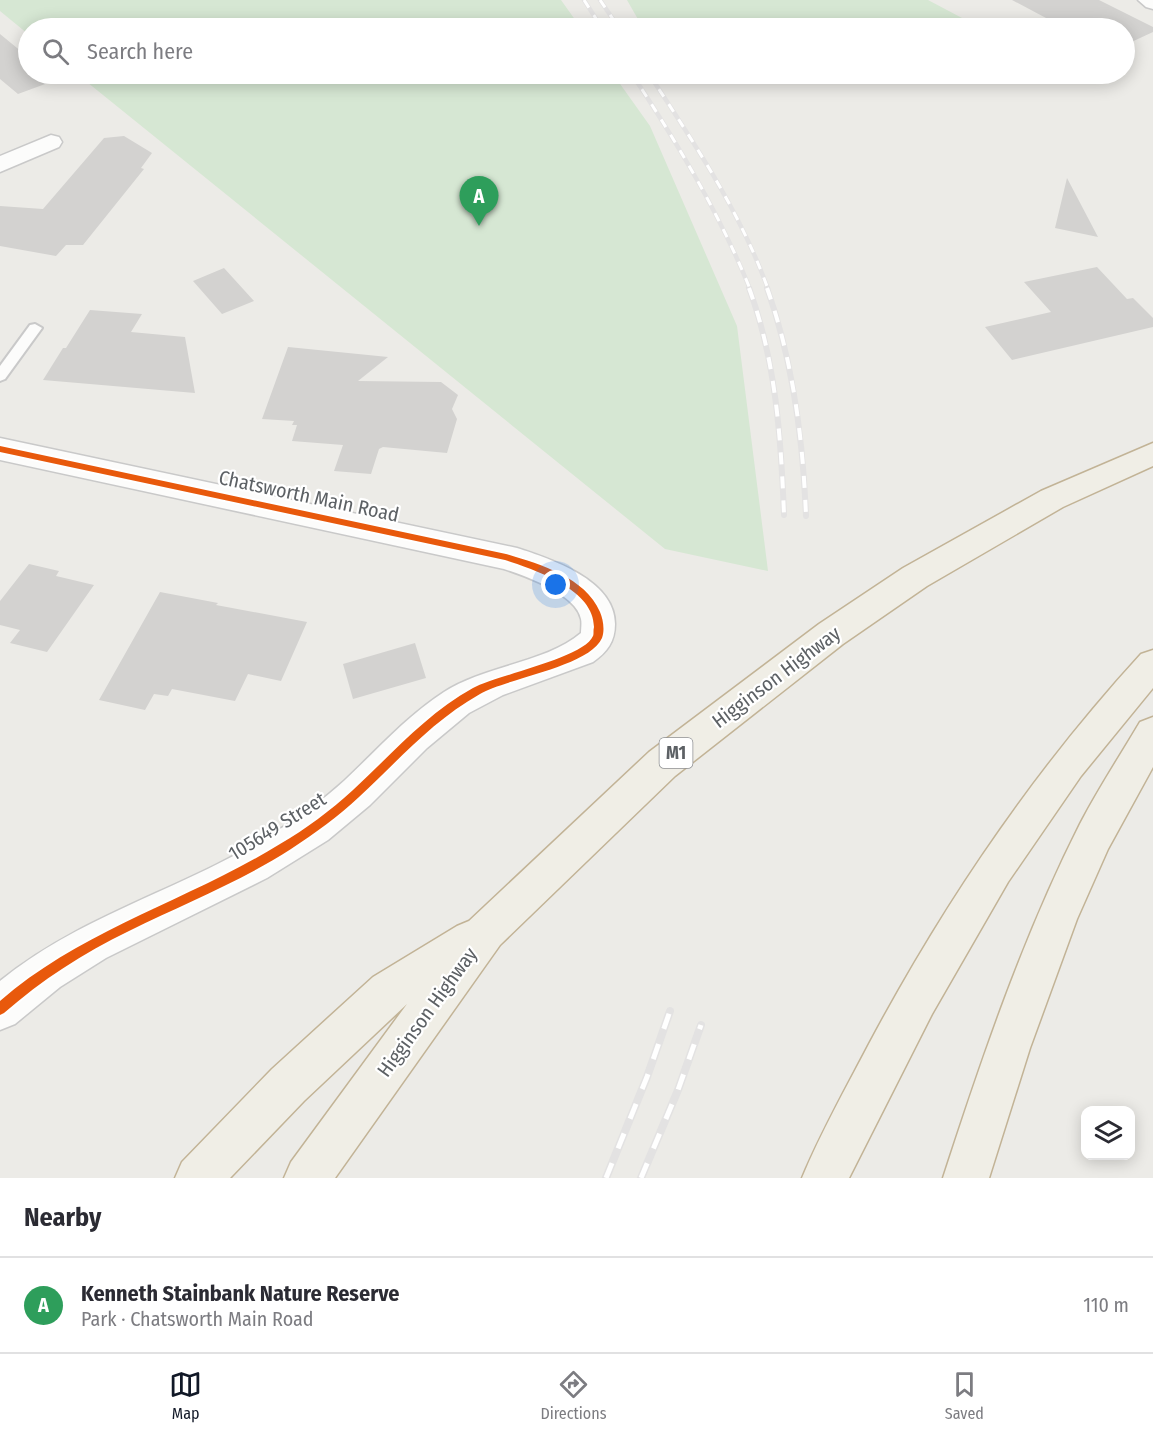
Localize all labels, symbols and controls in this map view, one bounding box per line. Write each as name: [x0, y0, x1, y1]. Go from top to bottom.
search box: [18, 18, 1135, 84]
icon: search: [39, 35, 72, 68]
text: Search here: [87, 38, 193, 65]
pin: A: [460, 176, 498, 226]
street label: Chatsworth Main Road: [217, 465, 401, 527]
your location: [541, 570, 570, 599]
street label: Higginson Highway: [707, 621, 845, 733]
road number: M1: [660, 738, 692, 768]
street label: 105649 Street: [224, 786, 330, 865]
street label: Higginson Highway: [372, 943, 482, 1081]
map controls: [1081, 1106, 1135, 1160]
button: layers: [1081, 1106, 1135, 1160]
text: Nearby: [24, 1202, 101, 1233]
text: Kenneth Stainbank Nature Reserve: [81, 1280, 400, 1307]
text: A: [38, 1293, 49, 1317]
text: 110 m: [1083, 1293, 1129, 1317]
text: Park · Chatsworth Main Road: [81, 1307, 314, 1331]
tab: Map: [169, 1368, 202, 1423]
tab: Directions: [540, 1368, 607, 1423]
tab: Saved: [945, 1368, 984, 1423]

